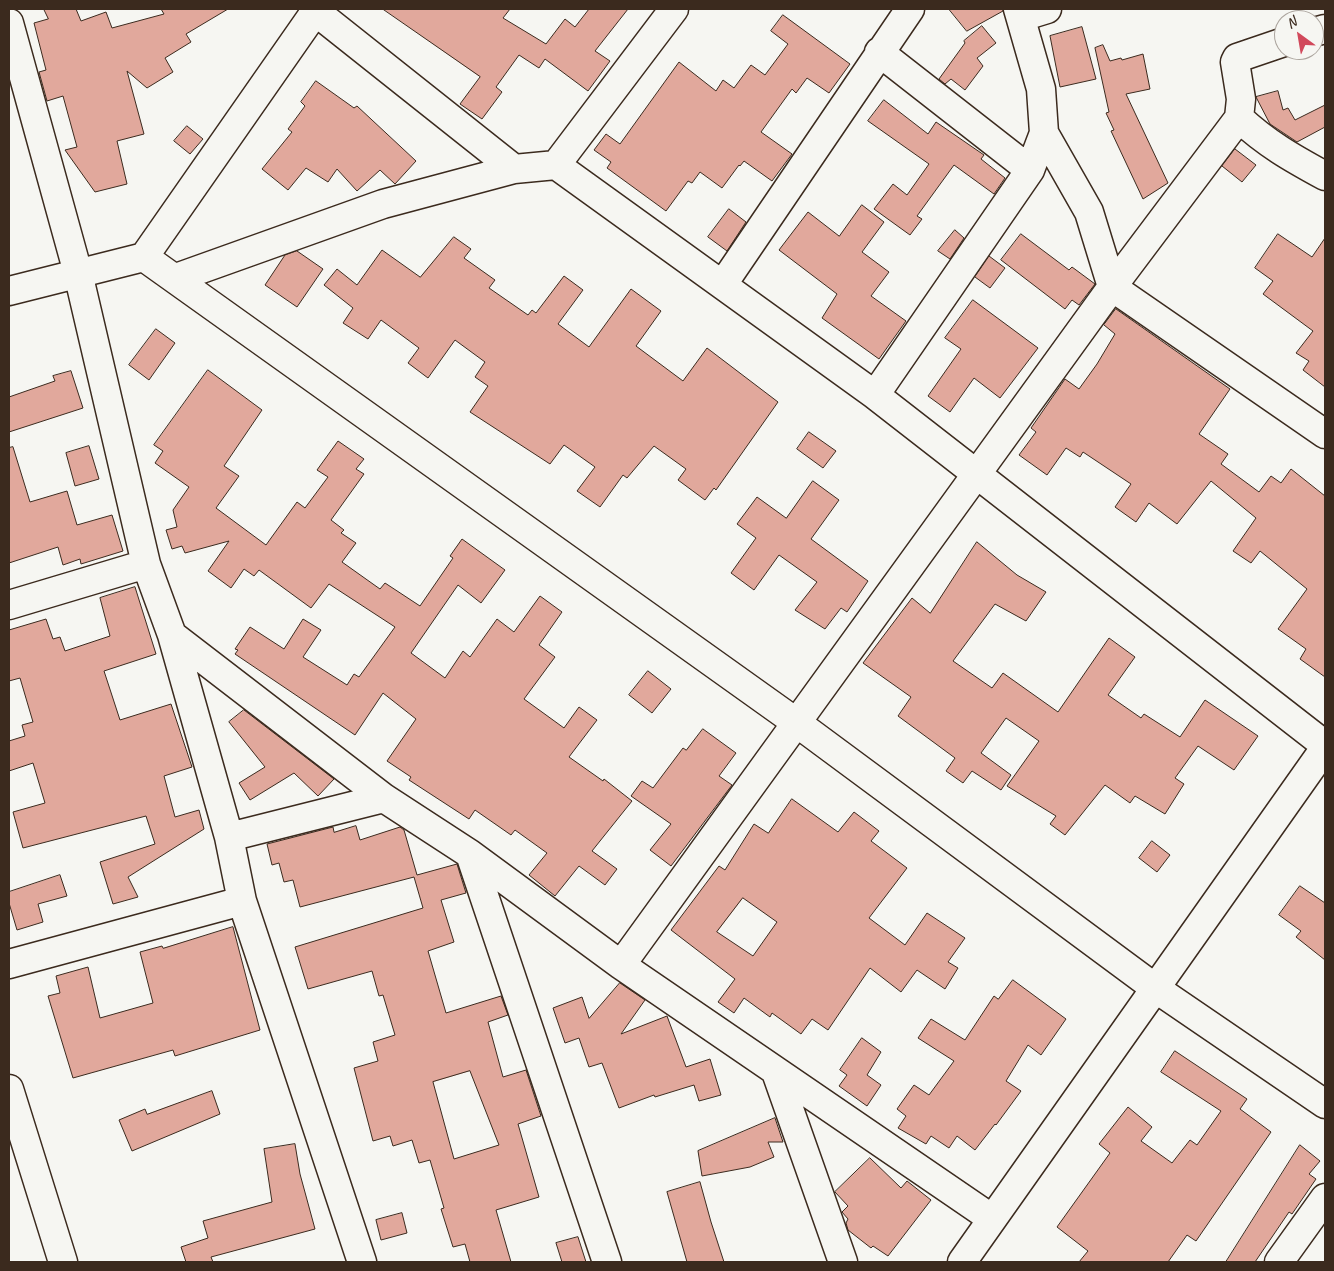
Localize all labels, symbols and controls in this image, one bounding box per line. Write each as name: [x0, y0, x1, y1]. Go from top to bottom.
north arrow: [1274, 10, 1324, 60]
text: N: [1283, 13, 1299, 32]

